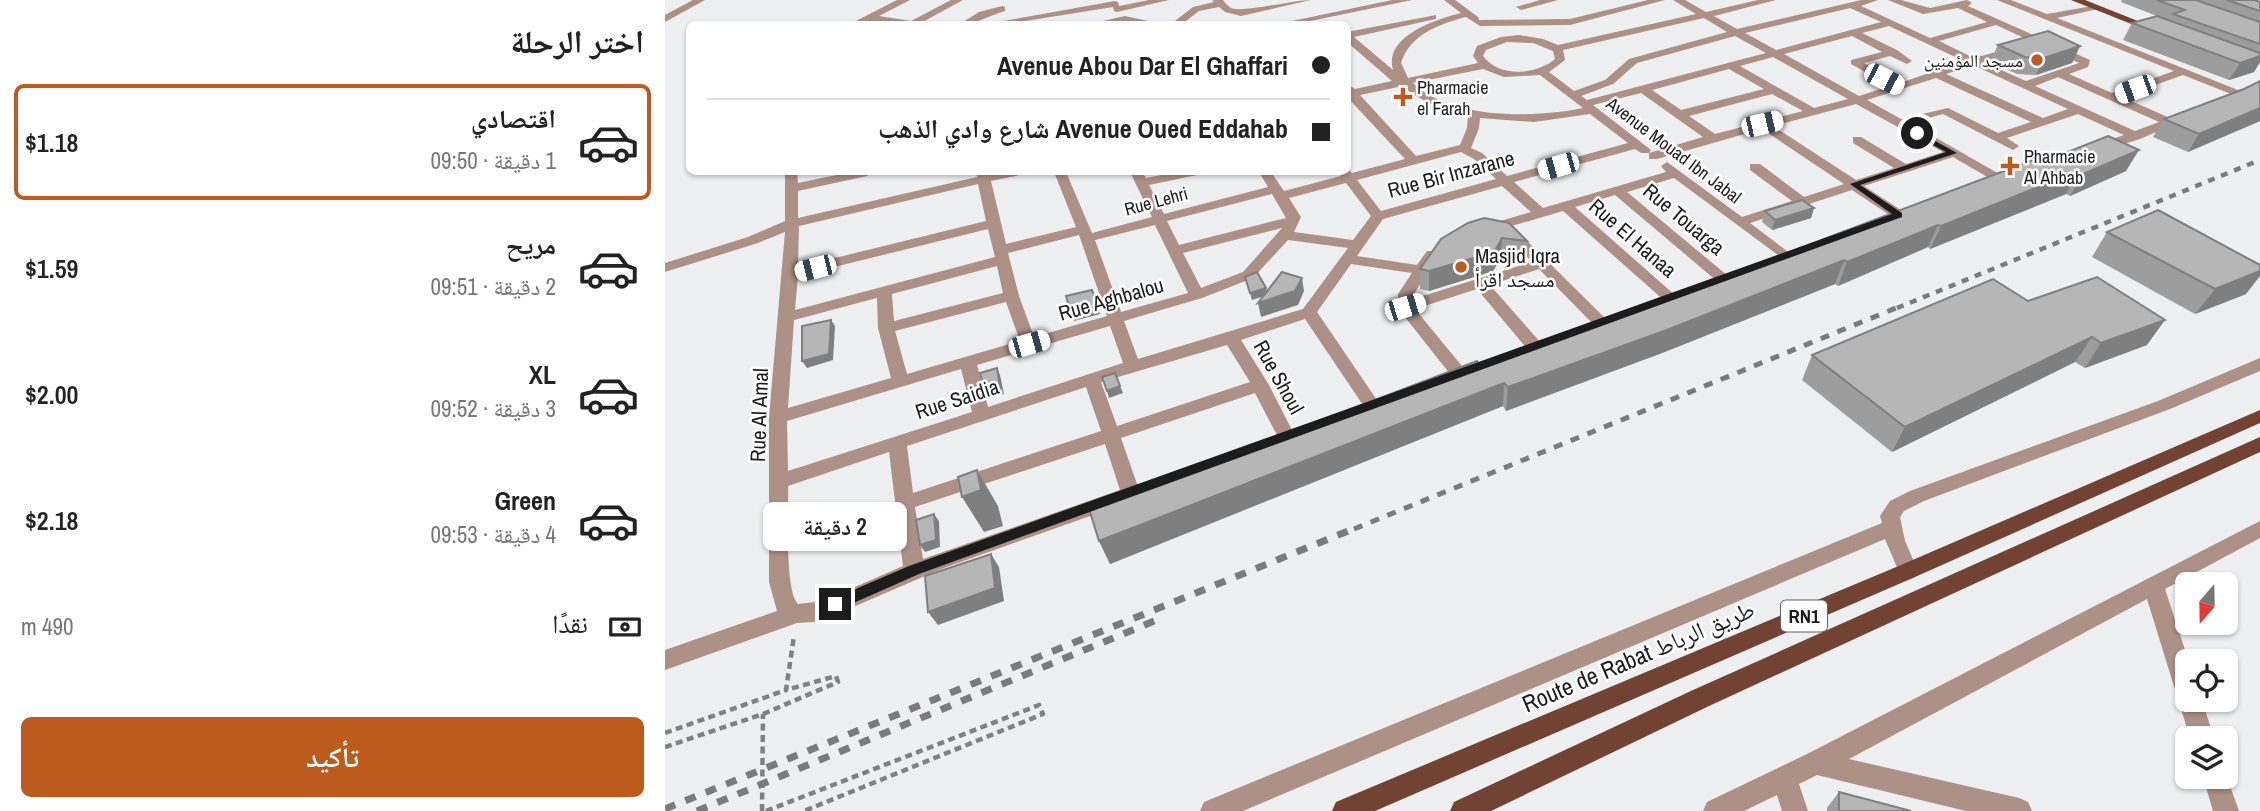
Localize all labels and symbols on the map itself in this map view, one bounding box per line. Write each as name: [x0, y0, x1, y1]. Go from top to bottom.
place label: مسجد المؤمنين: [1924, 48, 2023, 73]
marker: مسجد المؤمنين: [2029, 52, 2045, 68]
car: [1861, 60, 1908, 98]
car: [2112, 72, 2159, 106]
place label: Pharmacie el Farah: [1417, 75, 1488, 121]
marker: Pharmacie el Farah: [1395, 89, 1411, 105]
street label: Avenue Mouad Ibn Jabal: [1601, 90, 1747, 209]
car: [1740, 109, 1785, 139]
route start: [1901, 117, 1933, 149]
street label: Rue Bir Inzarane: [1384, 143, 1518, 205]
place label: Pharmacie Al Ahbab: [2023, 144, 2095, 190]
car: [1535, 150, 1582, 182]
marker: Pharmacie Al Ahbab: [2002, 158, 2018, 174]
street label: Rue Touarga: [1637, 176, 1731, 262]
street label: Rue Lehri: [1121, 181, 1191, 221]
street label: Rue El Hanaa: [1583, 192, 1683, 284]
place label: Masjid Iqra مسجد اقرأ: [1475, 241, 1561, 294]
car: [793, 253, 838, 283]
marker: Masjid Iqra مسجد اقرأ: [1453, 259, 1469, 275]
street label: Rue Aghbalou: [1055, 270, 1167, 328]
car: [1382, 291, 1429, 323]
car: [1006, 328, 1053, 360]
street label: Rue Shoul: [1247, 335, 1311, 419]
street label: Rue Al Amal: [743, 368, 775, 462]
street label: Rue Saidia: [912, 372, 1003, 426]
callout: 2 دقيقة: [763, 503, 907, 552]
north arrow: [2175, 572, 2238, 635]
route end: [819, 588, 851, 620]
street label: Route de Rabat طريق الرباط: [1517, 593, 1759, 719]
road number: RN1: [1781, 600, 1827, 632]

